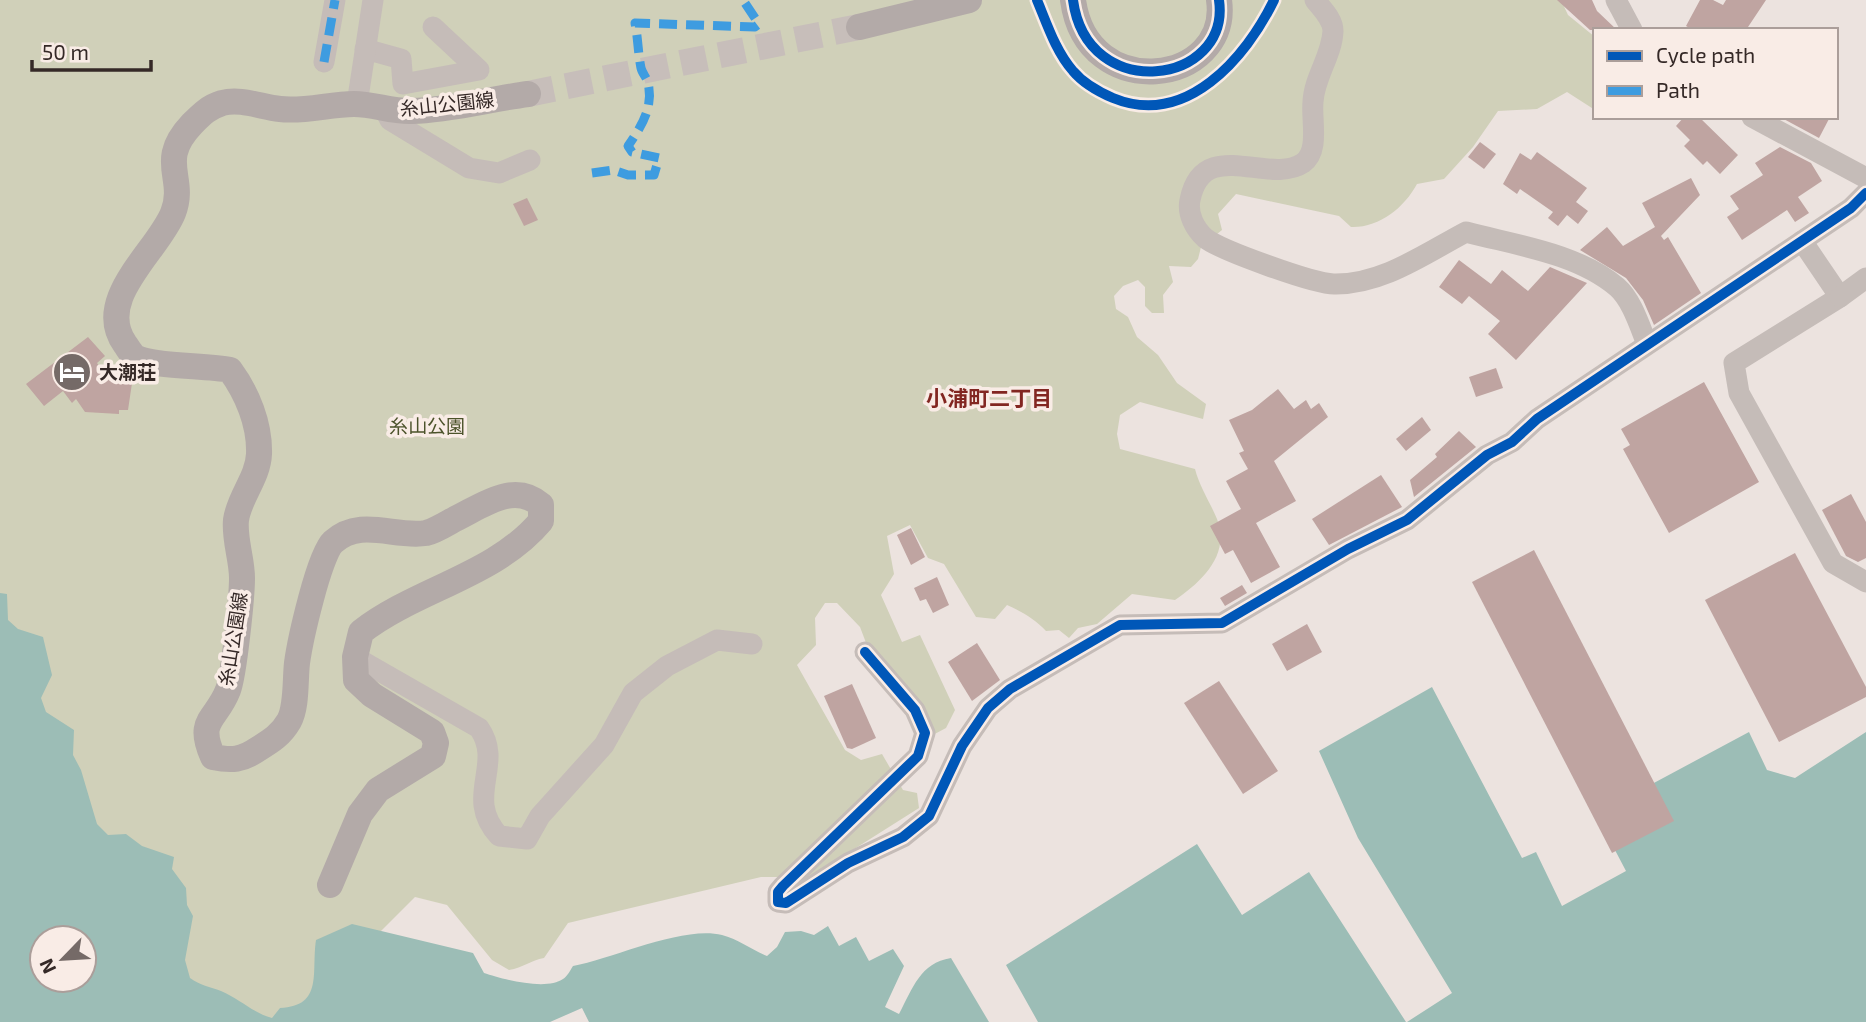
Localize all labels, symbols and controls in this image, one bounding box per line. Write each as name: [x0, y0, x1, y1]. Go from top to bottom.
scale bar: [32, 28, 150, 72]
legend: [1593, 28, 1838, 119]
text: 50 m: [42, 39, 89, 64]
text: Cycle path: [1656, 42, 1755, 67]
text: Path: [1656, 77, 1700, 102]
street label: 糸山公園線: [398, 87, 495, 120]
hotel icon: 大潮荘: [51, 351, 93, 393]
place label: 大潮荘: [99, 360, 156, 383]
district label: 小浦町二丁目: [926, 385, 1052, 410]
park label: 糸山公園: [389, 414, 465, 437]
street label: 糸山公園線: [214, 590, 251, 688]
north arrow: [28, 924, 98, 994]
text: N: [34, 955, 60, 977]

